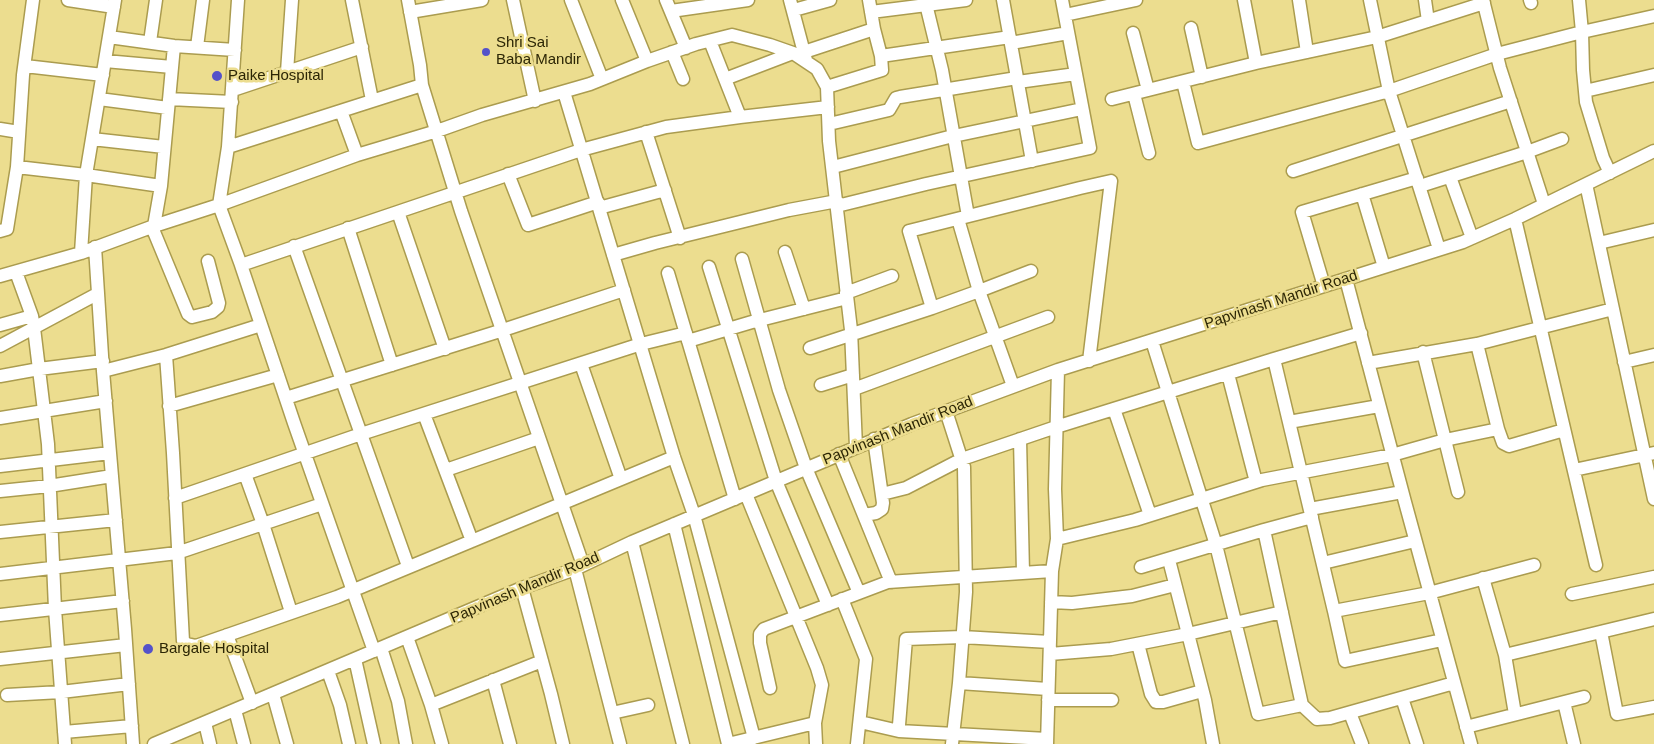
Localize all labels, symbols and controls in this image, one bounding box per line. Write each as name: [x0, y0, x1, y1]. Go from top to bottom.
place label: Shri Sai Baba Mandir: [496, 34, 581, 69]
marker: Shri Sai Baba Mandir: [480, 46, 492, 58]
place label: Paike Hospital: [228, 67, 324, 85]
marker: Paike Hospital: [210, 69, 224, 83]
street label: Papvinash Mandir Road: [1202, 267, 1360, 333]
street label: Papvinash Mandir Road: [820, 393, 976, 469]
street label: Papvinash Mandir Road: [448, 548, 602, 628]
place label: Bargale Hospital: [159, 640, 269, 658]
marker: Bargale Hospital: [141, 642, 155, 656]

